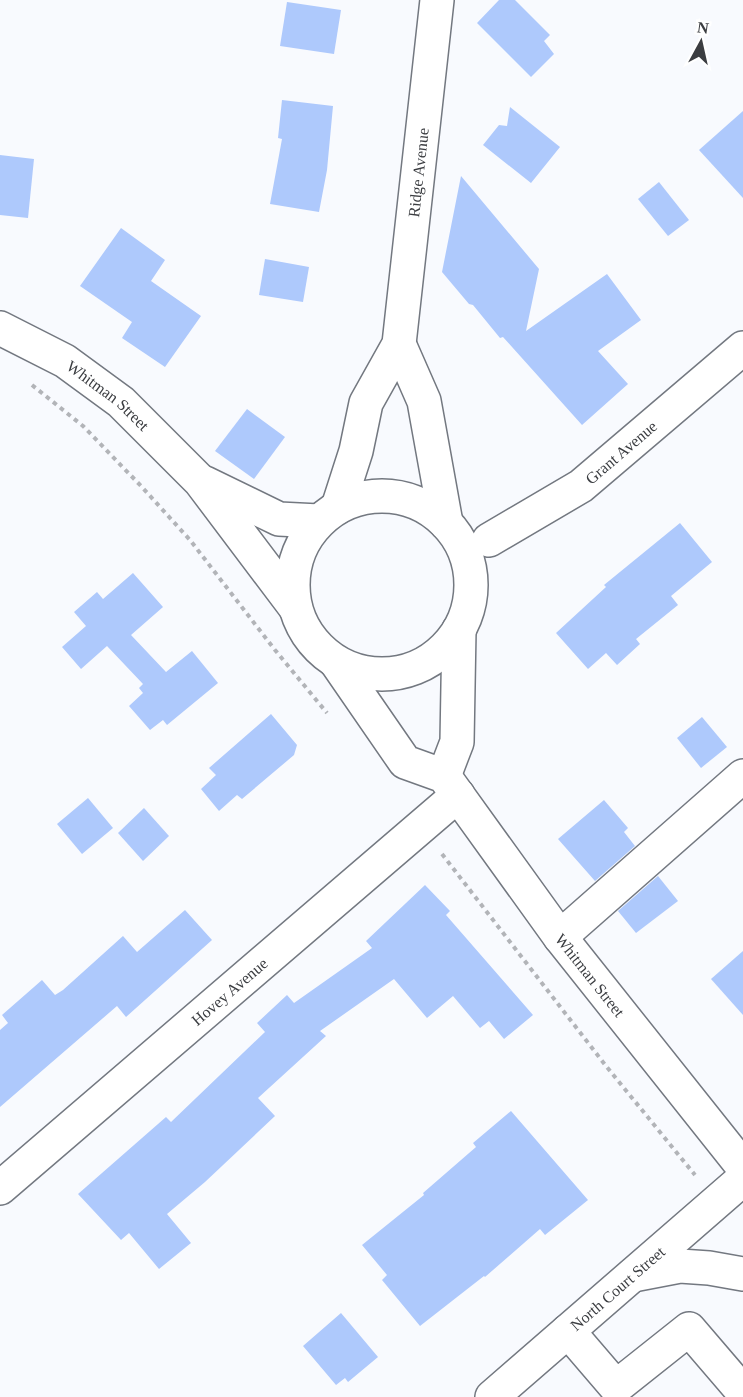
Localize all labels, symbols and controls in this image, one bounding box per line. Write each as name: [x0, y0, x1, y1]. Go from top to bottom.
north arrow: [671, 12, 731, 72]
text: N: [696, 18, 710, 37]
street label: Ridge Avenue: [405, 127, 432, 218]
street label: Whitman Street: [63, 357, 153, 434]
street label: Grant Avenue: [582, 417, 660, 488]
street label: Whitman Street: [552, 931, 628, 1021]
street label: Hovey Avenue: [188, 955, 271, 1029]
street label: North Court Street: [567, 1243, 669, 1334]

